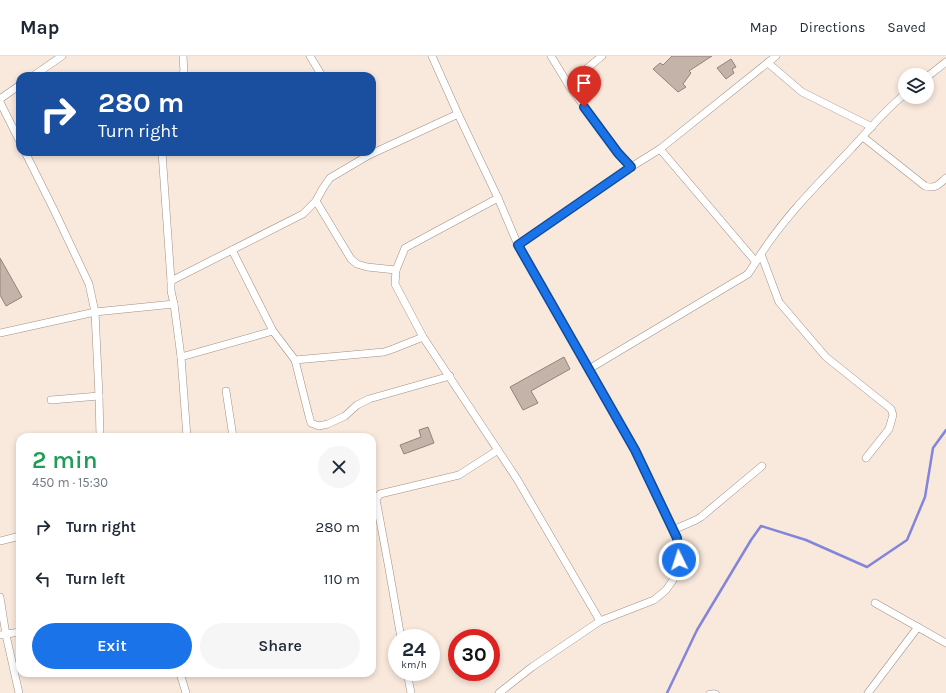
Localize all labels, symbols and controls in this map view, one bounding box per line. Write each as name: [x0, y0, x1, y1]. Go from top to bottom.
text: Map: [20, 17, 59, 39]
text: Map: [750, 19, 778, 36]
text: Directions: [800, 19, 865, 36]
text: Saved: [887, 19, 926, 36]
pin: [567, 66, 601, 107]
map controls: [898, 68, 934, 104]
button: layers: [898, 68, 934, 104]
icon: arrive: [573, 72, 595, 94]
text: 280 m: [98, 86, 184, 119]
icon: right: [32, 88, 84, 140]
text: Turn right: [98, 120, 178, 142]
text: 2 min: [32, 446, 98, 474]
button: close: [318, 446, 360, 488]
text: 450 m · 15:30: [32, 475, 108, 490]
icon: right: [32, 516, 54, 538]
text: Turn right: [66, 518, 136, 536]
text: 280 m: [316, 518, 360, 536]
position arrow: [658, 539, 700, 581]
icon: left: [32, 568, 54, 590]
text: Turn left: [66, 570, 125, 588]
text: 110 m: [324, 570, 360, 588]
button: Exit: [32, 623, 192, 669]
button: Share: [200, 623, 360, 669]
speed limit sign: 30: [448, 629, 500, 681]
text: 24: [402, 638, 426, 661]
text: km/h: [401, 659, 427, 671]

